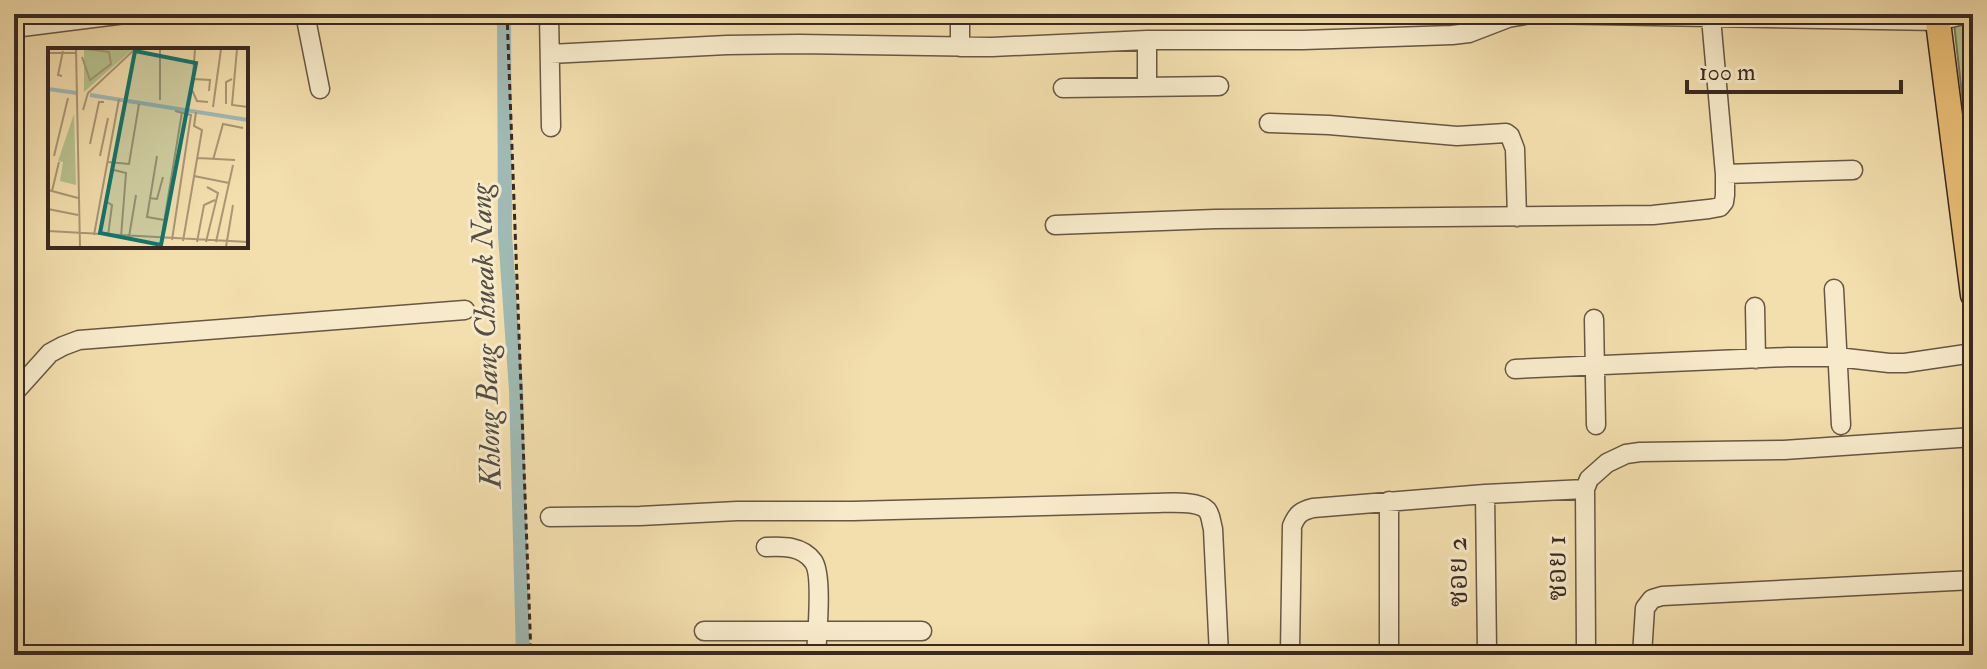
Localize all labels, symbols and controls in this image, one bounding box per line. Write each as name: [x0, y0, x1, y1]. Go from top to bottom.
scale bar: [1687, 44, 1901, 94]
inset map: [48, 48, 248, 248]
text: 100 m: [1699, 57, 1756, 88]
water label: Khlong Bang Chueak Nang: [462, 181, 510, 491]
street label: ซอย 1: [1539, 535, 1575, 601]
street label: ซอย 2: [1440, 537, 1476, 607]

